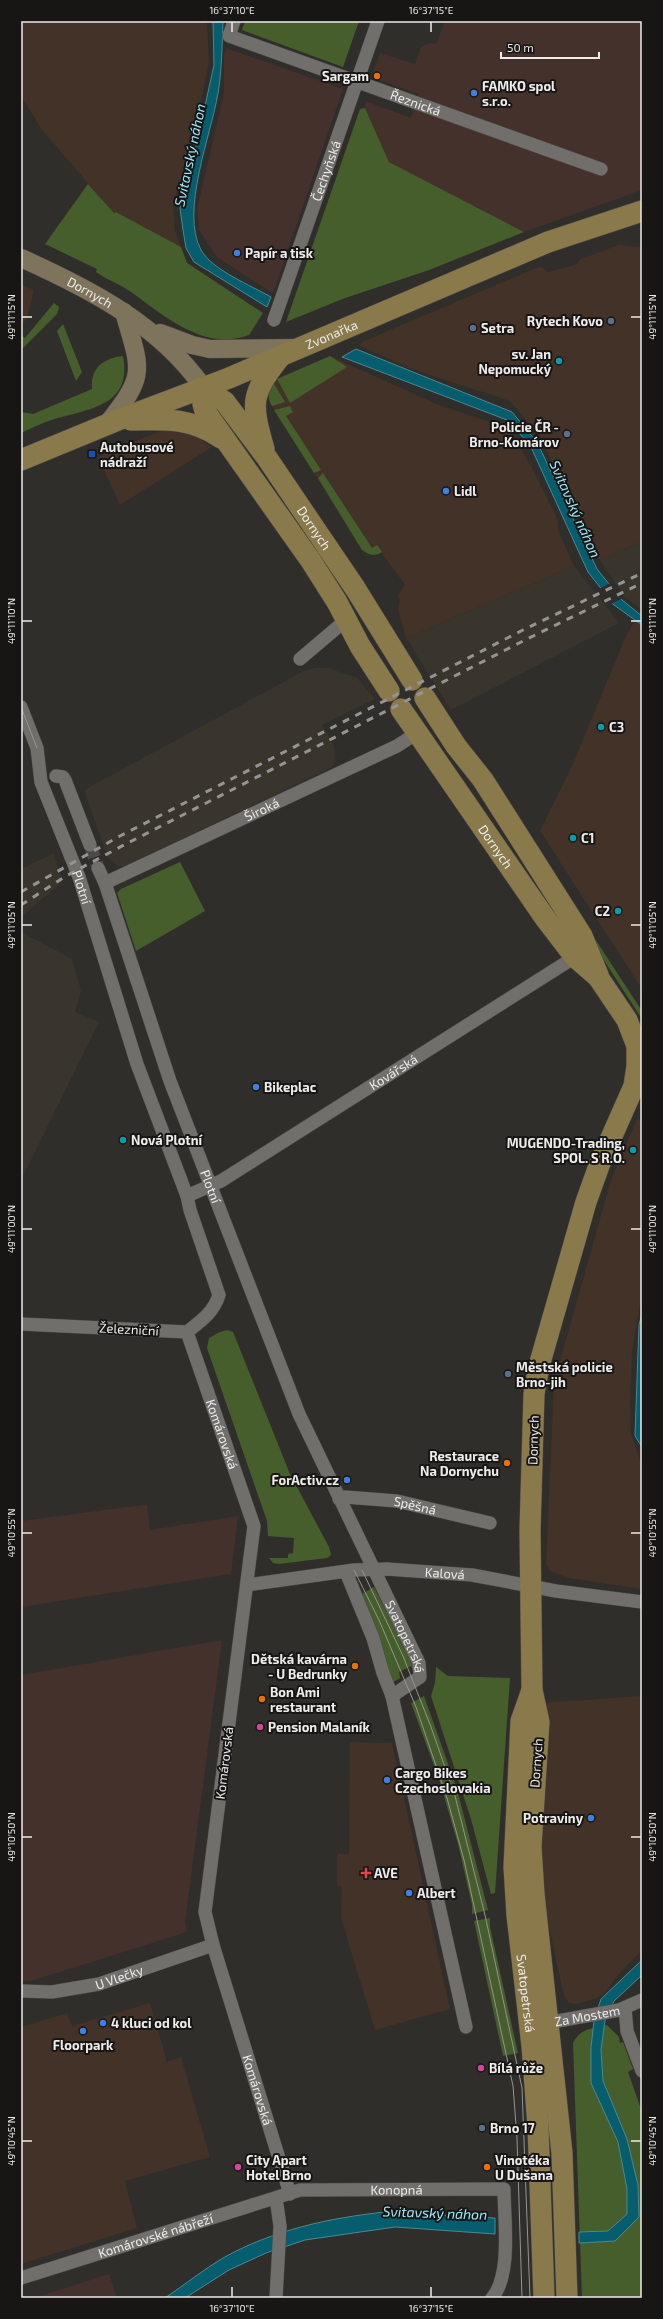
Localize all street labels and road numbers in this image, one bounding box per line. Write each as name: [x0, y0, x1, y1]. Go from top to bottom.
street label: Řeznická: [388, 86, 443, 119]
street label: Čechyňská: [308, 138, 344, 203]
street label: Dornych: [65, 273, 116, 311]
street label: Zvonařka: [303, 316, 360, 352]
street label: Dornych: [294, 503, 335, 553]
street label: Široká: [242, 794, 282, 825]
street label: Dornych: [475, 822, 516, 871]
street label: Plotní: [69, 868, 95, 907]
street label: Kovářská: [366, 1051, 421, 1093]
street label: Plotní: [197, 1167, 225, 1206]
street label: Železniční: [99, 1319, 160, 1339]
street label: Komárovská: [203, 1397, 242, 1471]
street label: Dornych: [524, 1415, 542, 1465]
street label: Spěšná: [392, 1493, 438, 1518]
street label: Kalová: [424, 1564, 465, 1582]
street label: Svatopetrská: [382, 1598, 428, 1673]
street label: Komárovská: [212, 1726, 236, 1800]
street label: Dornych: [526, 1738, 546, 1788]
street label: Svatopetrská: [514, 1953, 538, 2033]
street label: U Vlečky: [93, 1961, 145, 1993]
street label: Za Mostem: [553, 2002, 621, 2029]
street label: Komárovská: [239, 2053, 276, 2127]
street label: Konopná: [370, 2181, 423, 2198]
street label: Komárovské nábřeží: [96, 2210, 216, 2261]

